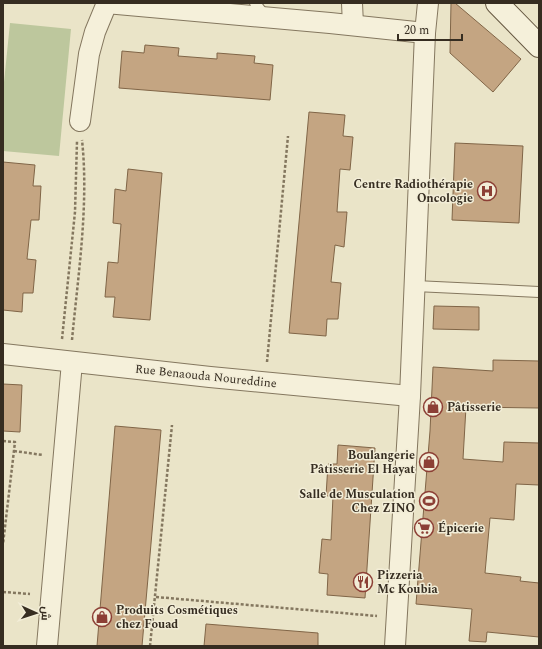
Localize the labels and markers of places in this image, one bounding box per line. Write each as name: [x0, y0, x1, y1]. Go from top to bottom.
place label: Centre Radiothérapie Oncologie: [354, 175, 473, 208]
hospital icon: Centre Radiothérapie Oncologie: [476, 180, 498, 202]
shop icon: Pâtisserie: [422, 396, 444, 418]
place label: Pâtisserie: [447, 398, 501, 417]
place label: Boulangerie Pâtisserie El Hayat: [310, 446, 415, 479]
shop icon: Boulangerie Pâtisserie El Hayat: [418, 451, 440, 473]
place label: Salle de Musculation Chez ZINO: [299, 485, 416, 518]
sports icon: Salle de Musculation Chez ZINO: [418, 490, 440, 512]
supermarket icon: Épicerie: [413, 517, 435, 539]
place label: Épicerie: [438, 519, 484, 538]
place label: Pizzeria Mc Koubia: [377, 566, 438, 599]
restaurant icon: Pizzeria Mc Koubia: [352, 571, 374, 593]
place label: Produits Cosmétiques chez Fouad: [116, 601, 238, 634]
shop icon: Produits Cosmétiques chez Fouad: [91, 606, 113, 628]

